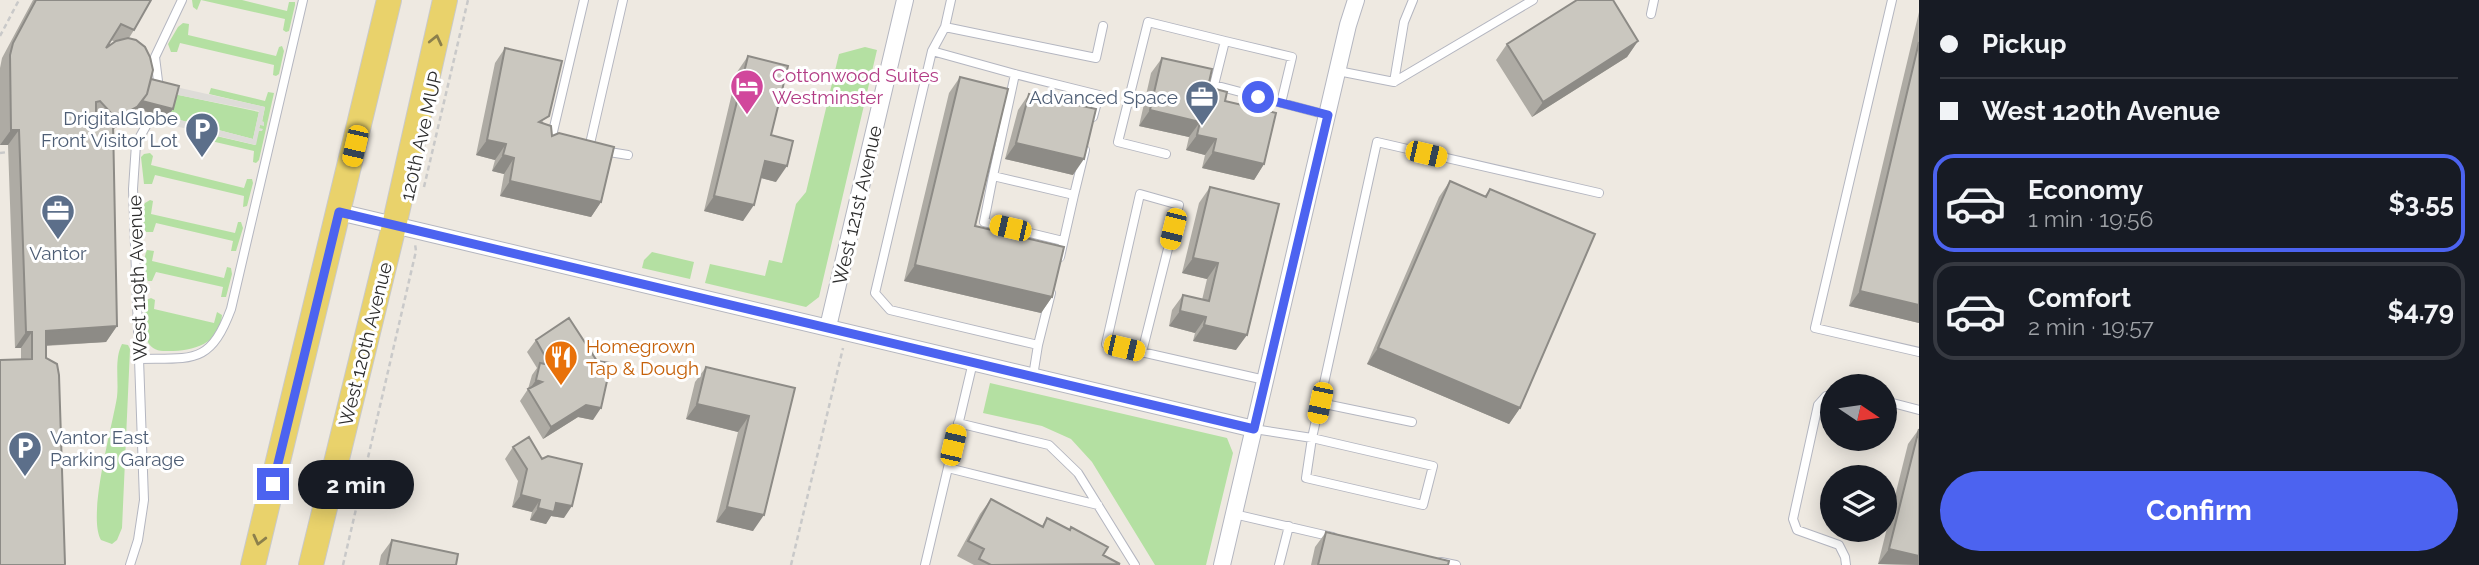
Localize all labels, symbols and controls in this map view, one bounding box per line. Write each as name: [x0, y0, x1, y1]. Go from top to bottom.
text: Pickup: [1982, 29, 2067, 59]
one-way arrow: [428, 34, 443, 46]
place label: Cottonwood Suites Westminster: [772, 64, 939, 108]
hotel icon: Cottonwood Suites Westminster: [728, 67, 766, 116]
street label: 120th Ave MUP: [395, 69, 447, 203]
office icon: Advanced Space: [1183, 78, 1221, 127]
route start: [1242, 81, 1274, 113]
place label: Advanced Space: [1029, 86, 1178, 108]
text: West 120th Avenue: [1982, 96, 2220, 126]
place label: DrigitalGlobe Front Visitor Lot: [41, 107, 179, 151]
parking icon: DrigitalGlobe Front Visitor Lot: [183, 110, 221, 159]
car: [341, 123, 370, 169]
street label: West 121st Avenue: [828, 123, 886, 287]
car: [1404, 139, 1449, 169]
icon: car: [1944, 172, 2007, 235]
text: Economy: [2028, 175, 2143, 205]
text: $3.55: [2388, 188, 2454, 218]
office icon: Vantor: [39, 192, 77, 241]
street label: West 119th Avenue: [123, 195, 151, 361]
text: 1 min · 19:56: [2028, 205, 2153, 232]
car: [1158, 206, 1189, 252]
car: [988, 213, 1033, 243]
place label: Vantor: [29, 242, 87, 264]
street label: West 120th Avenue: [334, 260, 396, 428]
icon: car: [1944, 280, 2007, 343]
text: Comfort: [2028, 283, 2131, 313]
text: $4.79: [2387, 296, 2454, 326]
text: 2 min · 19:57: [2028, 313, 2154, 340]
car: [1102, 333, 1147, 363]
place label: Homegrown Tap & Dough: [586, 335, 699, 379]
restaurant icon: Homegrown Tap & Dough: [542, 338, 580, 387]
north arrow: [1820, 374, 1897, 452]
map controls: [1820, 374, 1897, 542]
car: [1306, 380, 1335, 426]
car: [939, 422, 968, 468]
place label: Vantor East Parking Garage: [50, 426, 184, 470]
parking icon: Vantor East Parking Garage: [6, 429, 44, 478]
callout: 2 min: [298, 460, 413, 508]
button: layers: [1820, 465, 1897, 542]
route end: [257, 468, 289, 500]
text: 2 min: [326, 471, 386, 498]
button: Confirm: [1940, 471, 2458, 551]
one-way arrow: [253, 534, 268, 546]

